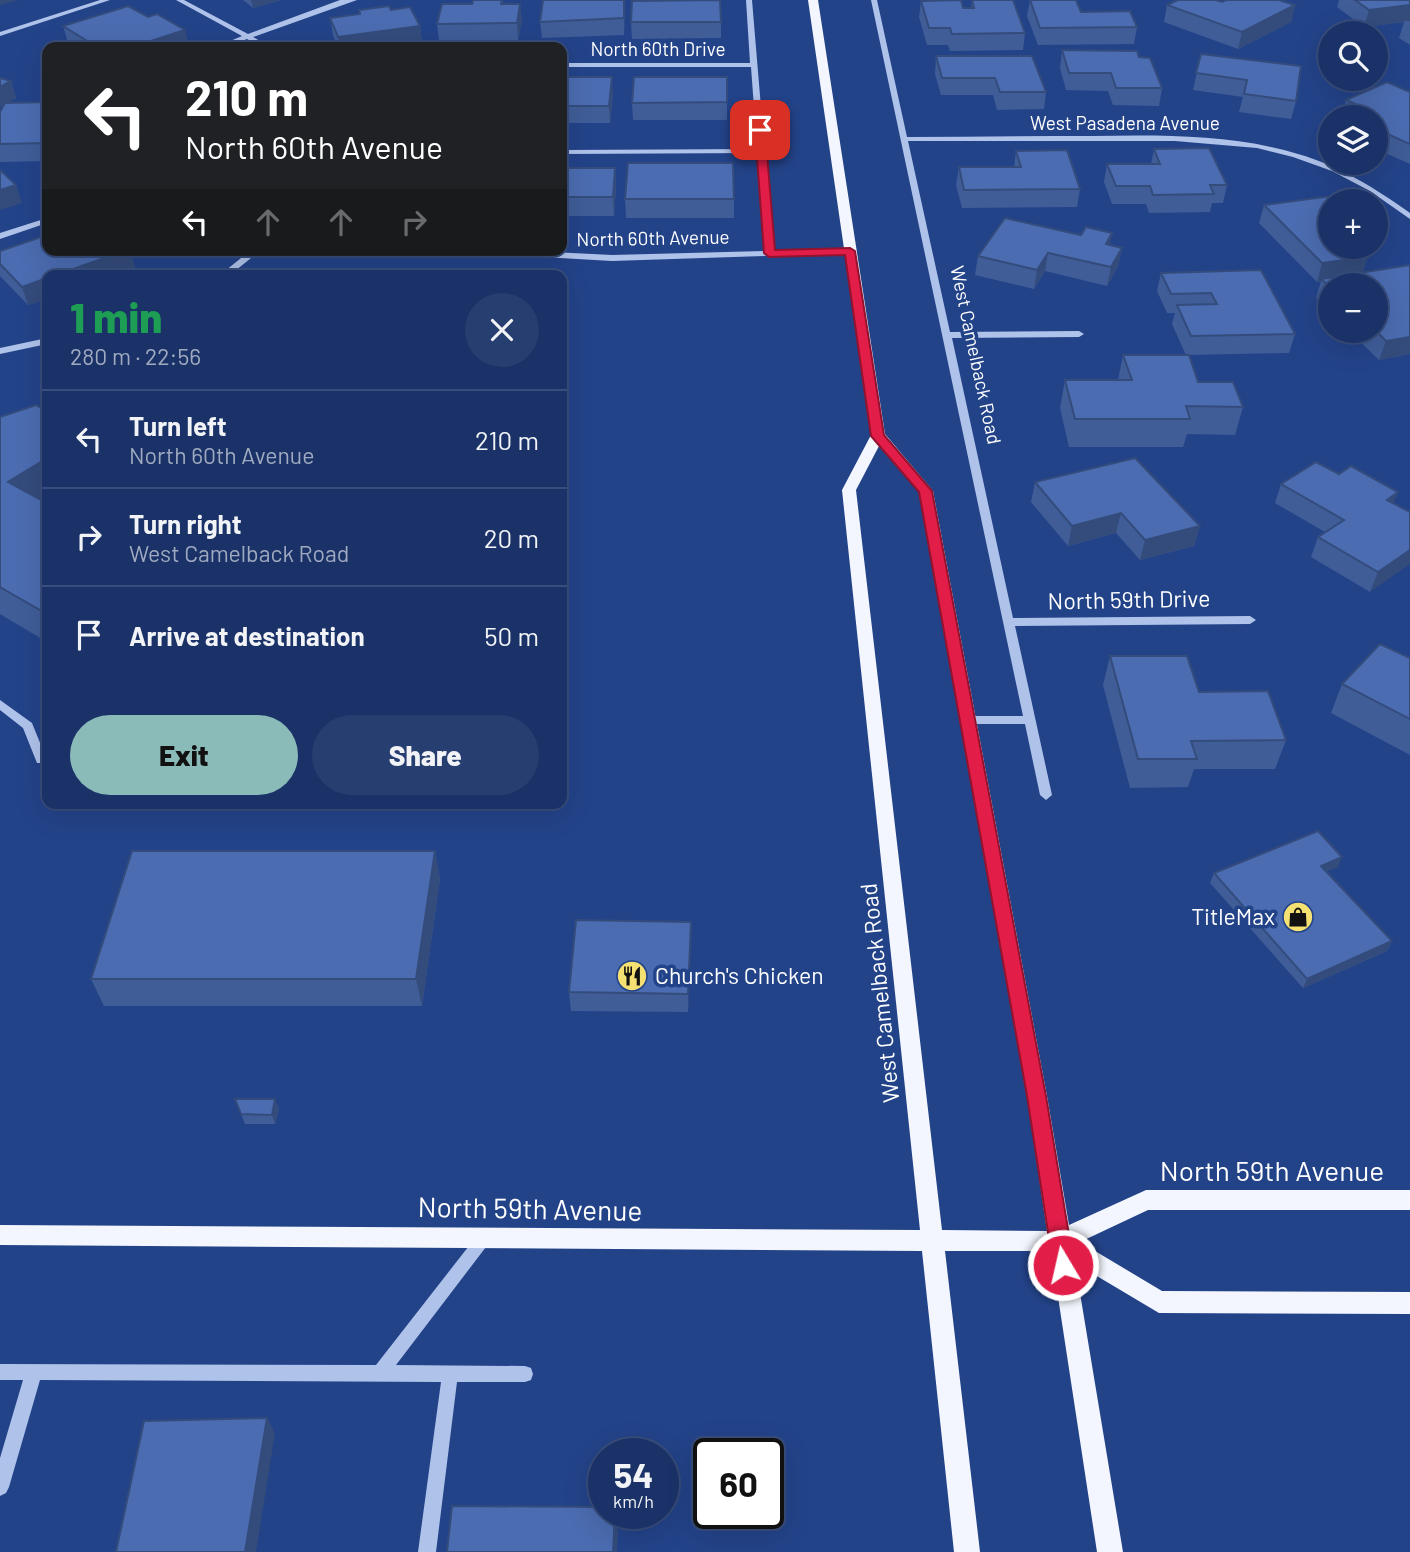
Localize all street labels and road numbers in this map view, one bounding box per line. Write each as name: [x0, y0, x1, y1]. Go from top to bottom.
street label: North 60th Drive: [590, 37, 726, 60]
street label: West Pasadena Avenue: [1030, 111, 1220, 134]
street label: North 60th Avenue: [576, 225, 730, 250]
street label: West Camelback Road: [946, 263, 1007, 446]
street label: North 59th Drive: [1047, 584, 1211, 614]
street label: West Camelback Road: [854, 882, 904, 1104]
street label: North 59th Avenue: [1160, 1153, 1384, 1187]
street label: North 59th Avenue: [417, 1189, 643, 1227]

